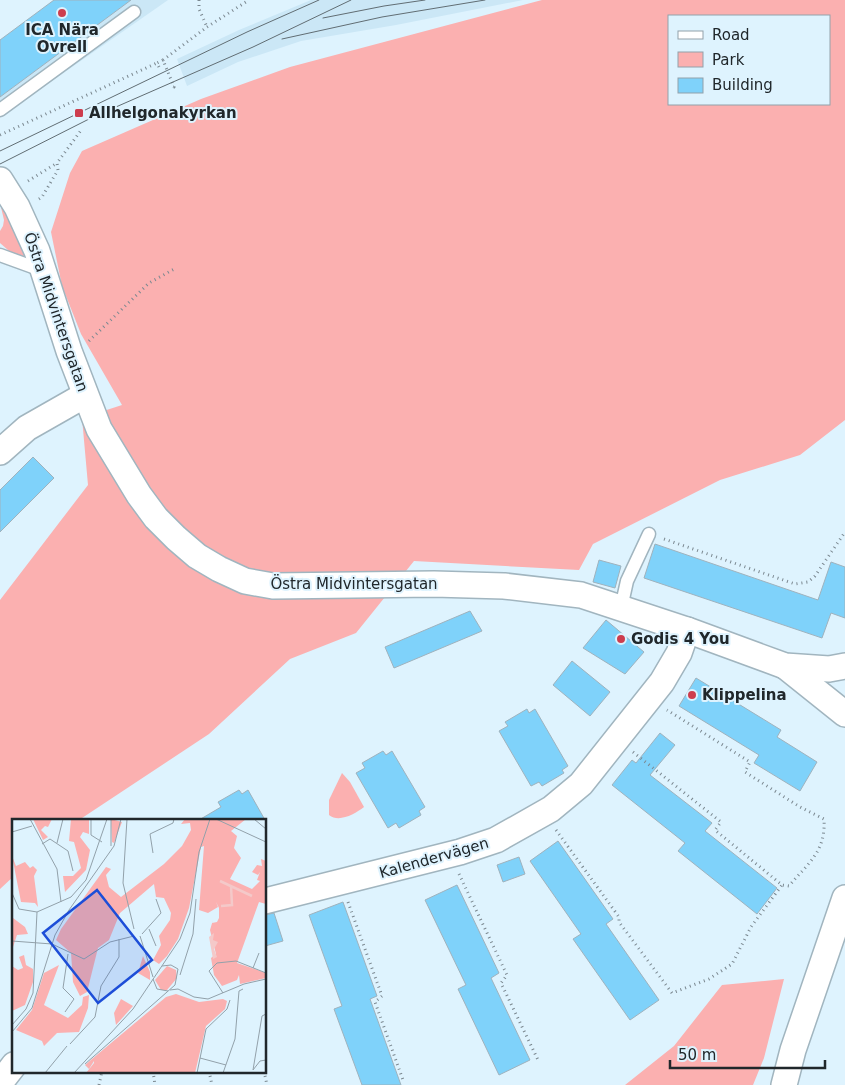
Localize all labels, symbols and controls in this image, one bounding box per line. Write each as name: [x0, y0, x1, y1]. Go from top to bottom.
marker: ICA Nära Ovrell: [56, 7, 68, 19]
legend: [668, 15, 830, 105]
place label: ICA Nära Ovrell: [25, 21, 99, 56]
text: Road: [712, 26, 750, 44]
text: Park: [712, 51, 745, 69]
text: Building: [712, 76, 773, 94]
place label: Allhelgonakyrkan: [89, 104, 237, 122]
marker: Allhelgonakyrkan: [73, 107, 85, 119]
street label: Östra Midvintersgatan: [20, 230, 93, 394]
street label: Östra Midvintersgatan: [270, 574, 438, 593]
place label: Godis 4 You: [631, 630, 730, 648]
marker: Godis 4 You: [615, 633, 627, 645]
place label: Klippelina: [702, 686, 787, 704]
marker: Klippelina: [686, 689, 698, 701]
inset map: [12, 819, 266, 1072]
street label: Kalendervägen: [377, 834, 491, 882]
scale bar: [670, 1038, 825, 1070]
text: 50 m: [678, 1046, 716, 1064]

